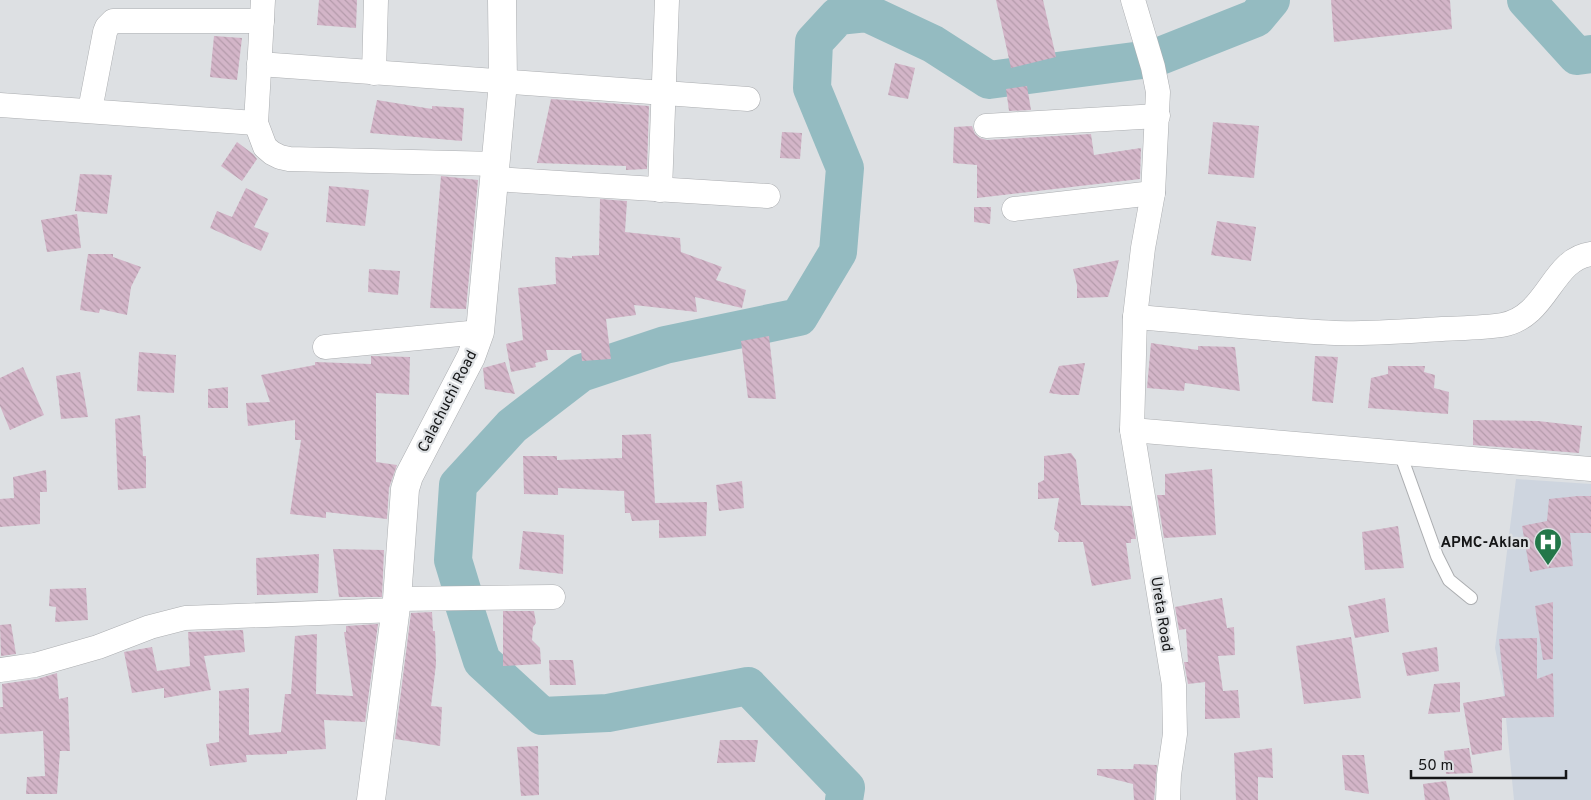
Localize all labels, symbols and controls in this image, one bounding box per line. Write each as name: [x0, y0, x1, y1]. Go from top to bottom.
street label: Calachuchi Road: [414, 347, 482, 456]
hospital icon: APMC-Aklan: [1533, 527, 1563, 566]
place label: APMC-Aklan: [1440, 534, 1529, 553]
street label: Ureta Road: [1145, 576, 1176, 653]
scale bar: [1411, 748, 1566, 780]
text: 50 m: [1418, 757, 1453, 776]

